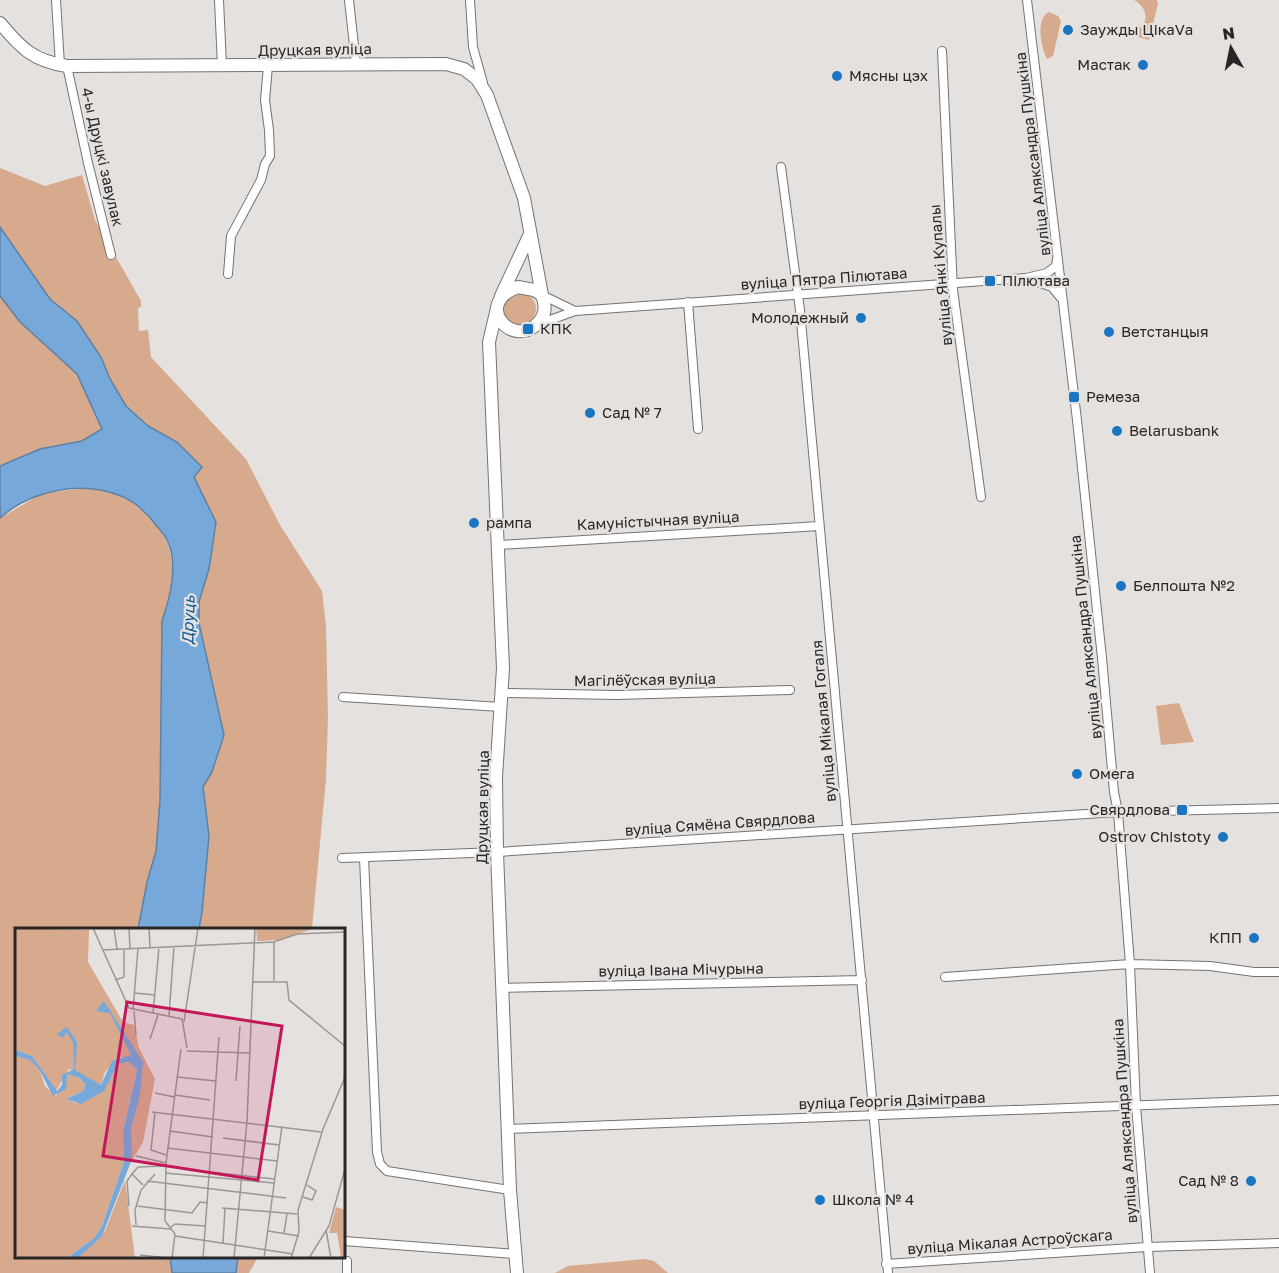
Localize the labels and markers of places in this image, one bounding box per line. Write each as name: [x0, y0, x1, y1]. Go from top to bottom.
place label: Заужды ЦікаVа: [1080, 20, 1193, 38]
marker: Заужды ЦікаVа: [1061, 23, 1075, 37]
place label: Мастак: [1077, 55, 1131, 73]
marker: Мастак: [1136, 58, 1150, 72]
place label: Мясны цэх: [849, 66, 928, 84]
marker: Мясны цэх: [830, 69, 844, 83]
place label: Пілютава: [1002, 271, 1070, 289]
marker: Пілютава: [983, 274, 997, 288]
place label: Молодежный: [751, 308, 849, 326]
marker: Молодежный: [854, 311, 868, 325]
place label: КПК: [540, 319, 573, 337]
marker: КПК: [521, 322, 535, 336]
place label: Ветстанцыя: [1121, 322, 1208, 340]
marker: Ветстанцыя: [1102, 325, 1116, 339]
place label: Ремеза: [1086, 387, 1140, 405]
marker: Ремеза: [1067, 390, 1081, 404]
place label: Сад № 7: [602, 403, 662, 421]
marker: Сад № 7: [583, 406, 597, 420]
place label: Belarusbank: [1129, 421, 1220, 439]
marker: Belarusbank: [1110, 424, 1124, 438]
place label: рампа: [486, 513, 532, 531]
marker: рампа: [467, 516, 481, 530]
place label: Белпошта №2: [1133, 576, 1235, 594]
marker: Белпошта №2: [1114, 579, 1128, 593]
place label: Омега: [1089, 764, 1135, 782]
marker: Омега: [1070, 767, 1084, 781]
place label: Свярдлова: [1090, 800, 1170, 818]
marker: Свярдлова: [1175, 803, 1189, 817]
place label: Ostrov Chistoty: [1098, 827, 1212, 845]
marker: Ostrov Chistoty: [1216, 830, 1230, 844]
place label: КПП: [1209, 928, 1242, 946]
marker: КПП: [1247, 931, 1261, 945]
place label: Сад № 8: [1178, 1171, 1239, 1189]
marker: Сад № 8: [1244, 1174, 1258, 1188]
place label: Школа № 4: [832, 1190, 914, 1208]
marker: Школа № 4: [813, 1193, 827, 1207]

